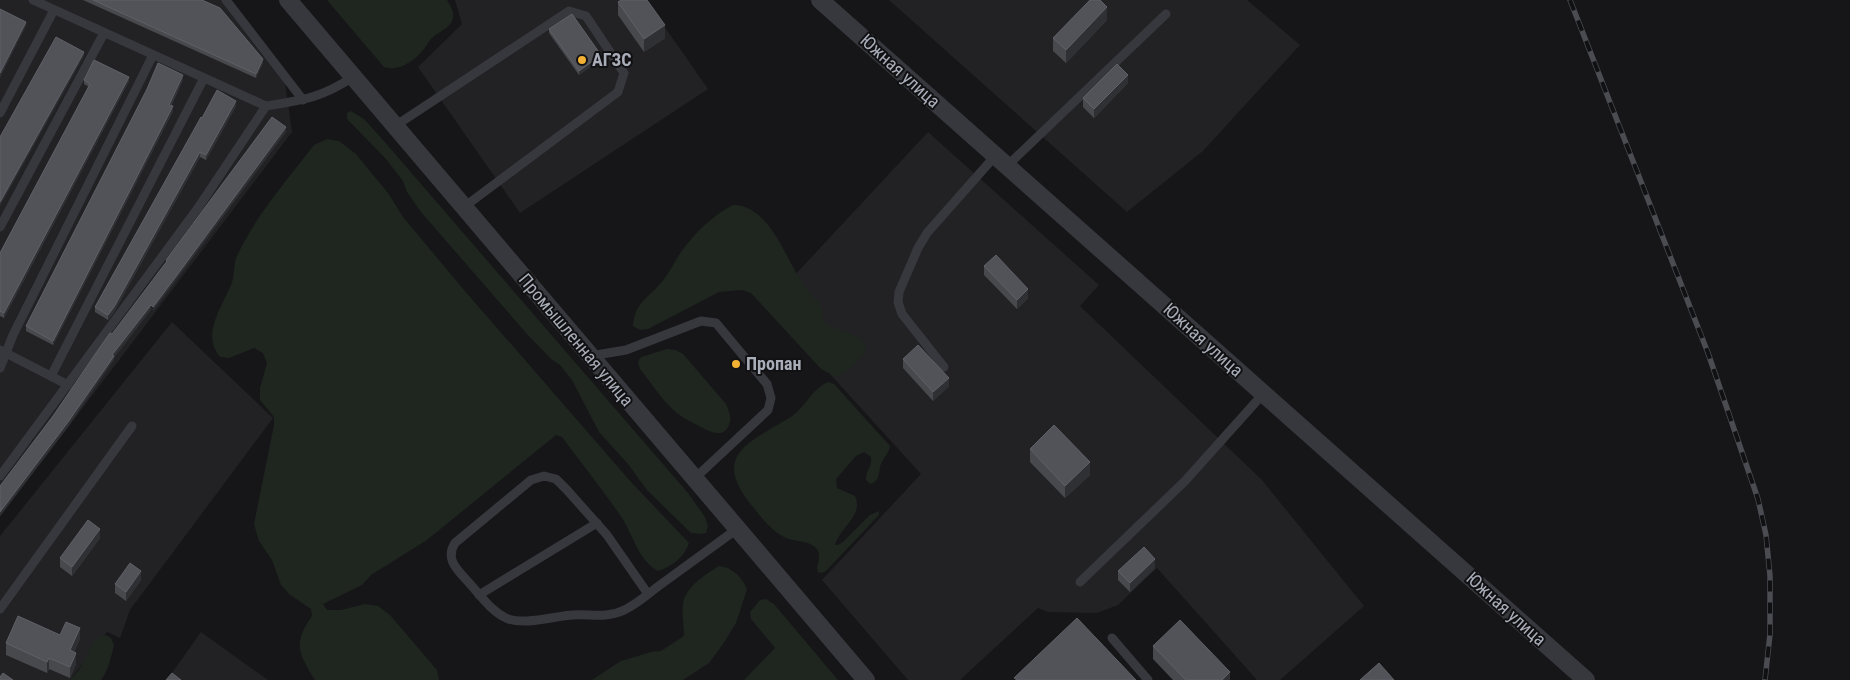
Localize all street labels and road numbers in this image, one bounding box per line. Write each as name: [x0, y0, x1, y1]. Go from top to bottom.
street label: Южная улица: [856, 29, 944, 112]
street label: Промышленная улица: [515, 269, 638, 410]
street label: Южная улица: [1159, 298, 1247, 381]
street label: Южная улица: [1462, 567, 1550, 650]

